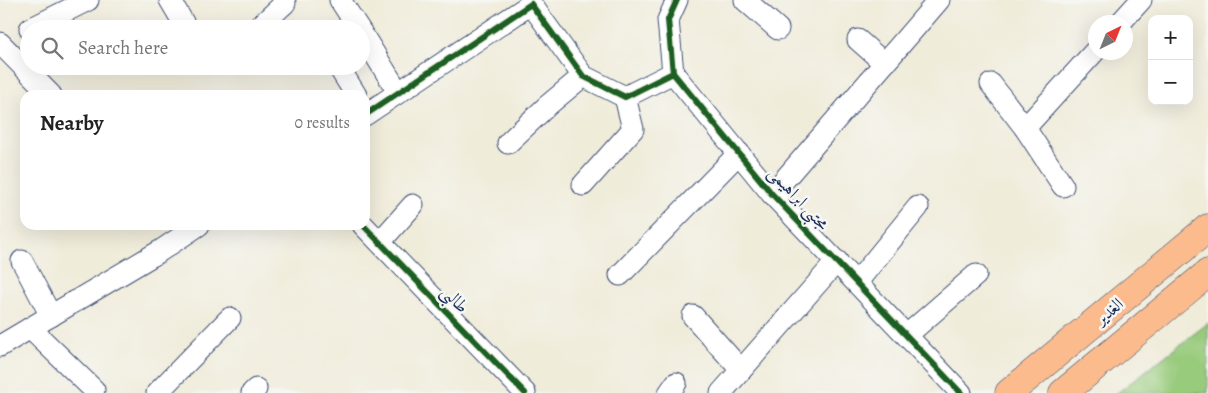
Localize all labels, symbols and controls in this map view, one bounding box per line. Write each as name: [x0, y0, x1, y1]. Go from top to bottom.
north arrow: [1088, 15, 1133, 60]
map controls: [1148, 15, 1193, 105]
button: +: [1148, 15, 1193, 60]
search box: [20, 20, 370, 75]
icon: search: [38, 34, 66, 62]
text: Search here: [78, 35, 168, 61]
button: −: [1148, 60, 1193, 105]
text: Nearby: [40, 109, 103, 137]
text: 0 results: [294, 112, 350, 134]
street label: مجتبی ابراهیمی: [761, 161, 835, 237]
street label: طالبی: [434, 280, 474, 320]
street label: الغدیر: [1088, 292, 1129, 331]

